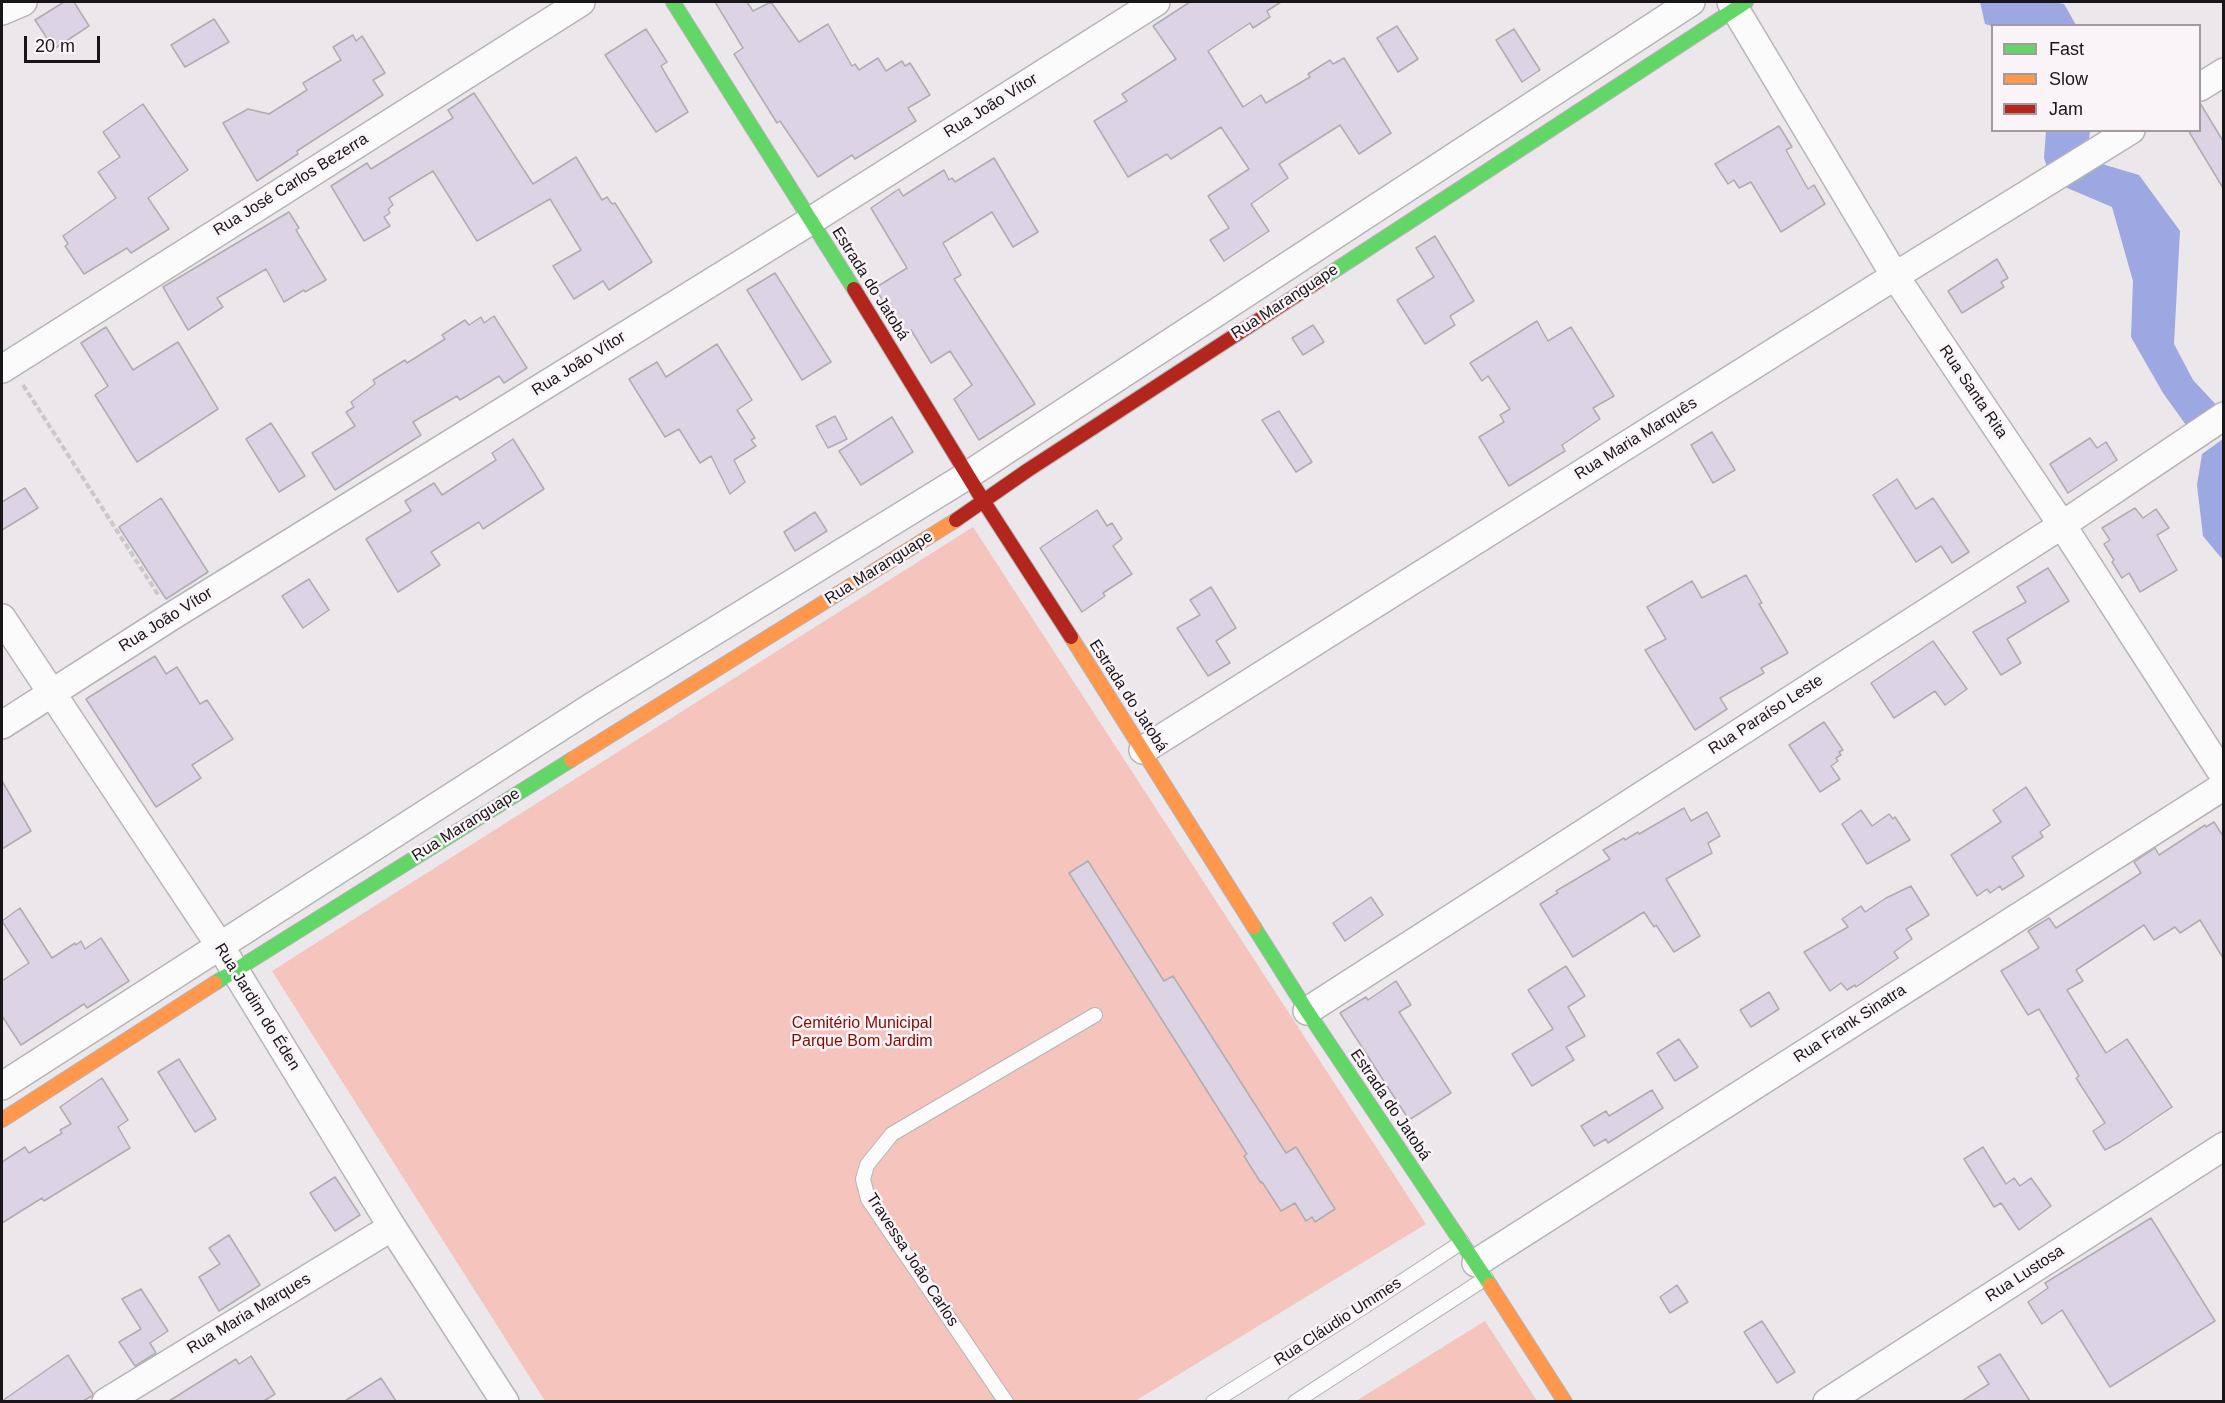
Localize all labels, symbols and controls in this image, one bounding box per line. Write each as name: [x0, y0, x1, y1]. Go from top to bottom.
scale bar: [27, 24, 104, 62]
legend: [1991, 24, 2201, 132]
text: 20 m: [35, 36, 75, 56]
text: Fast: [2049, 39, 2084, 59]
text: Slow: [2049, 69, 2088, 89]
street label: Rua João Vítor: [941, 70, 1041, 142]
text: Jam: [2049, 99, 2083, 119]
street label: Rua José Carlos Bezerra: [210, 129, 372, 241]
street label: Estrada do Jatobá: [827, 224, 913, 344]
street label: Rua Maranguape: [1228, 260, 1342, 344]
street label: Rua João Vítor: [529, 328, 629, 400]
street label: Rua Santa Rita: [1935, 342, 2011, 442]
street label: Rua Maria Marquês: [1571, 394, 1701, 484]
street label: Rua Maranguape: [821, 527, 937, 609]
street label: Rua João Vítor: [116, 584, 216, 656]
street label: Estrada do Jatobá: [1085, 636, 1171, 756]
street label: Rua Paraíso Leste: [1705, 671, 1827, 759]
street label: Rua Maranguape: [408, 784, 524, 866]
street label: Rua Jardim do Éden: [210, 940, 304, 1074]
street label: Rua Frank Sinatra: [1790, 981, 1910, 1067]
park label: Cemitério Municipal Parque Bom Jardim: [791, 1014, 933, 1052]
street label: Estrada do Jatobá: [1346, 1046, 1434, 1164]
street label: Travessa João Carlos: [862, 1190, 962, 1330]
street label: Rua Lustosa: [1982, 1241, 2068, 1307]
street label: Rua Maria Marques: [184, 1270, 314, 1358]
street label: Rua Cláudio Ummes: [1271, 1274, 1405, 1370]

